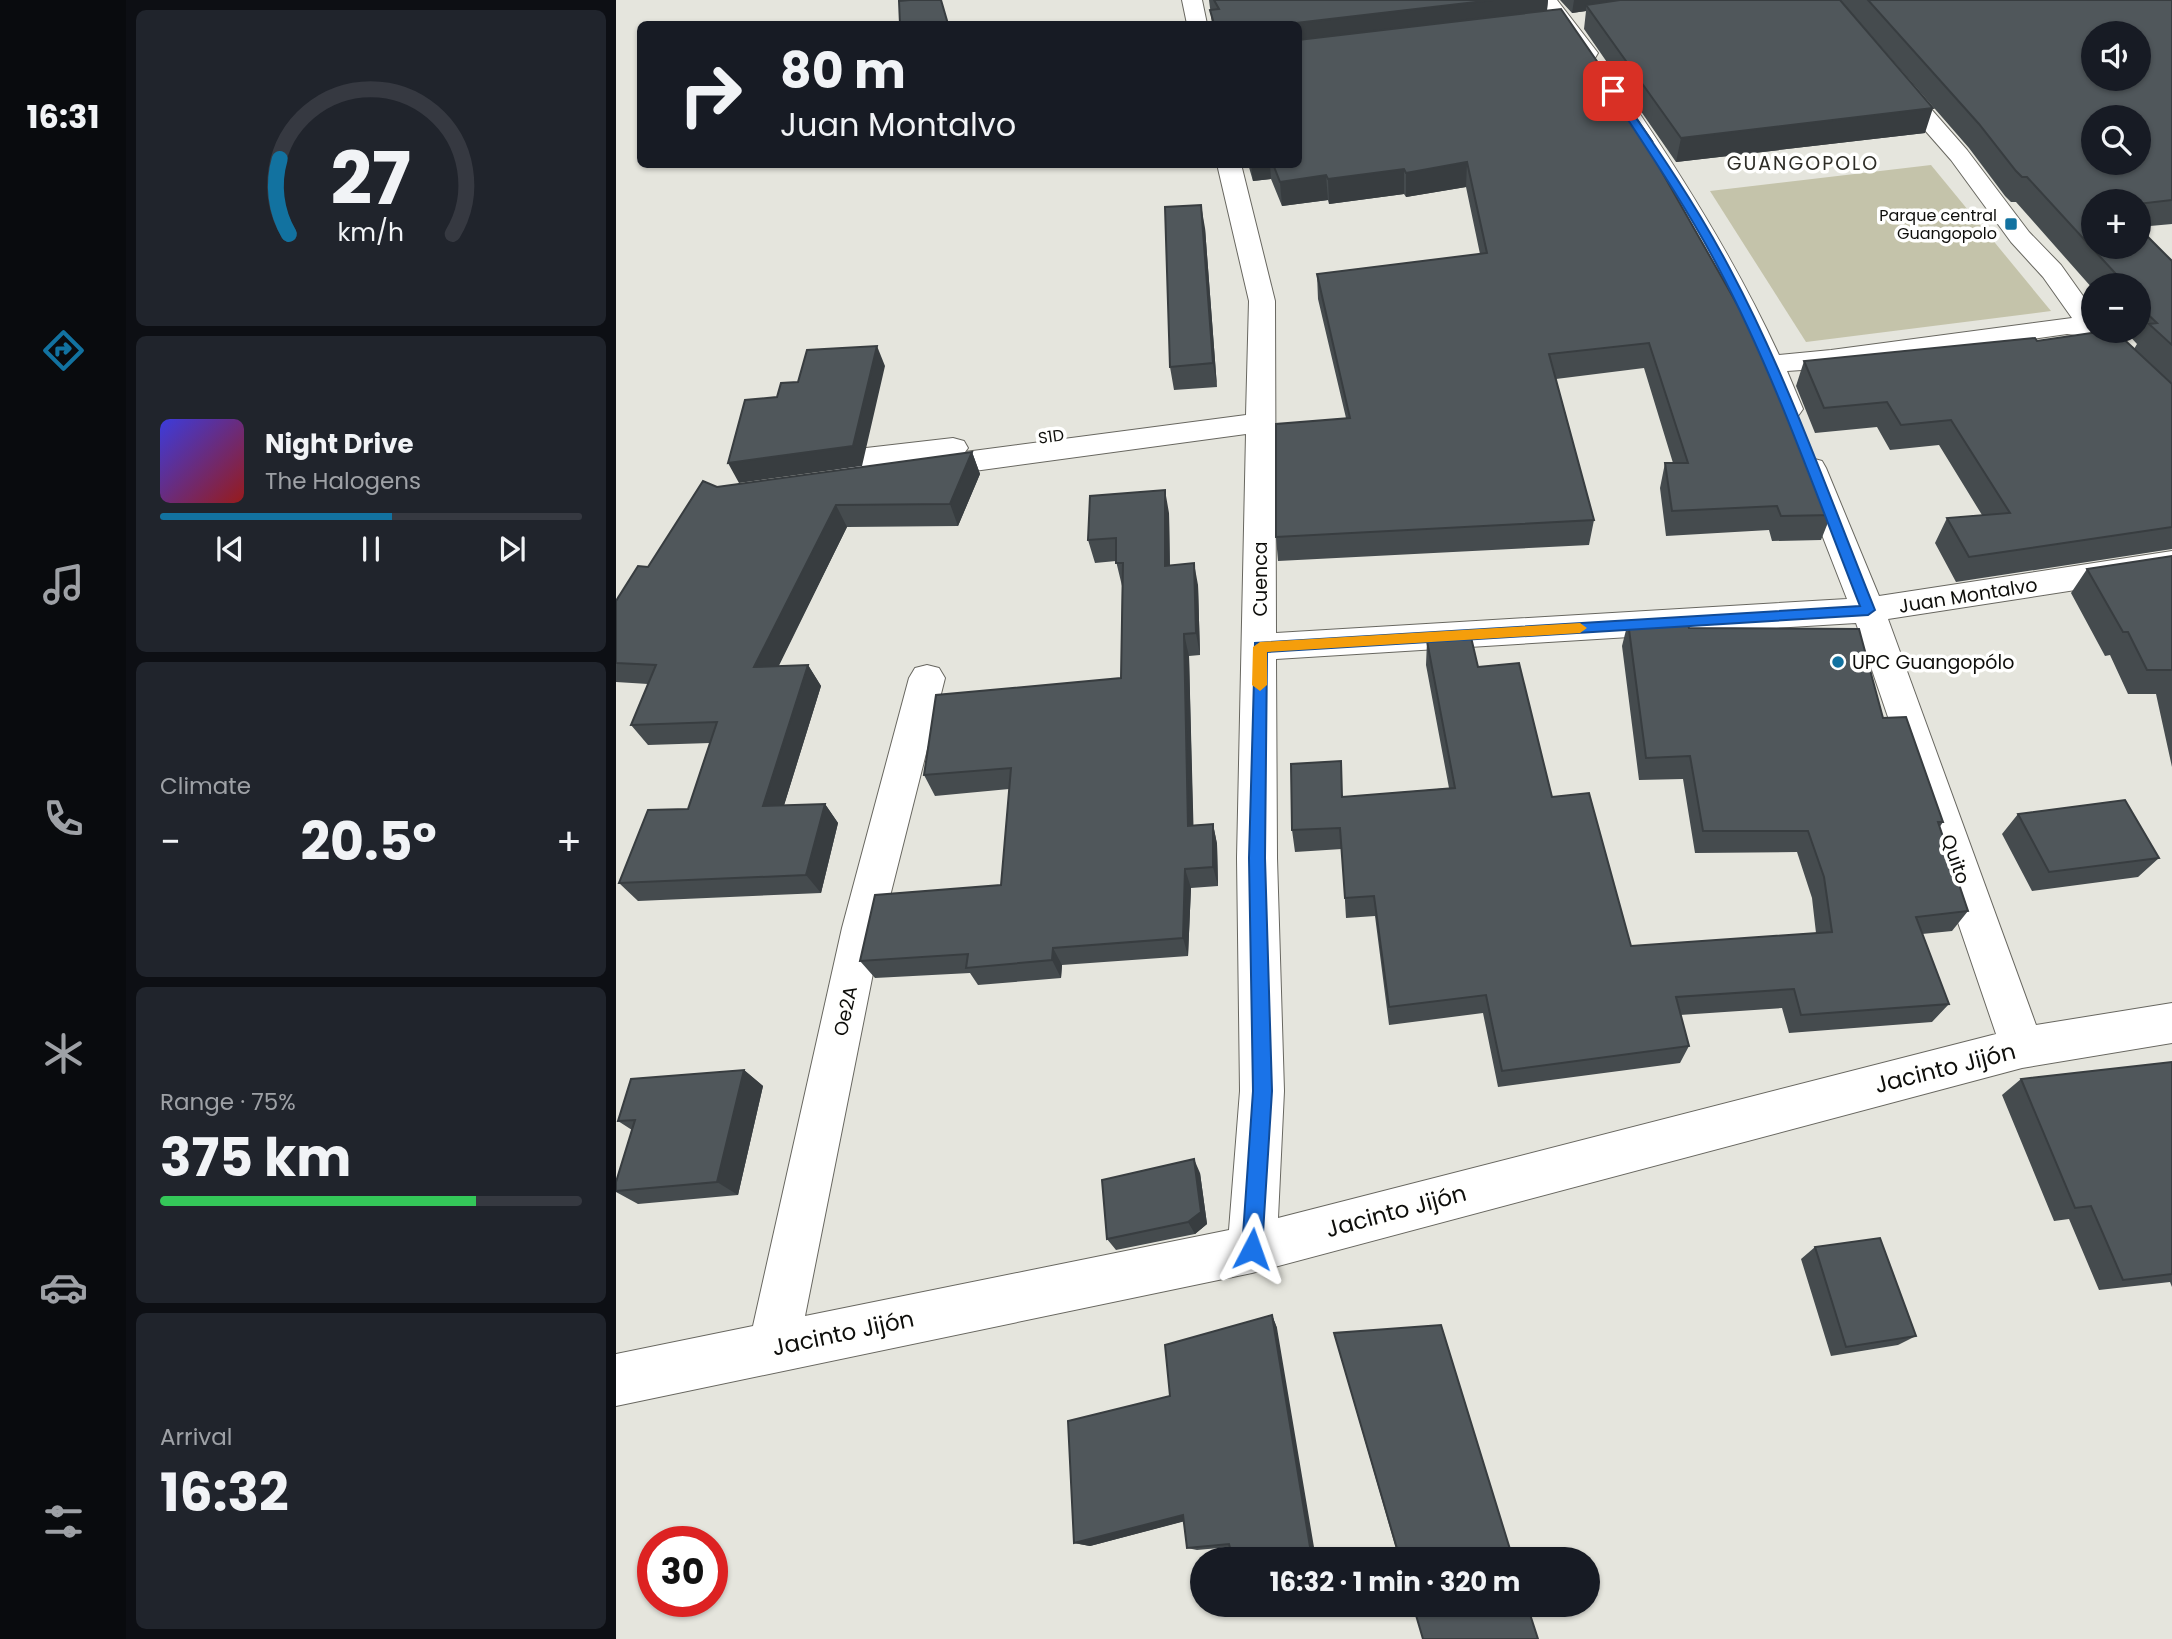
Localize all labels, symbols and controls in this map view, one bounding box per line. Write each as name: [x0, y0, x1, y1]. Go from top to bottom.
map controls: [2081, 21, 2151, 343]
button: sound: [2081, 21, 2151, 91]
text: 80 m: [780, 37, 906, 105]
icon: right: [665, 49, 756, 140]
pin: [1583, 61, 1643, 121]
icon: arrive: [1594, 72, 1632, 110]
text: 16:31: [27, 94, 99, 139]
text: Juan Montalvo: [780, 102, 1016, 147]
button: search: [2081, 105, 2151, 175]
text: 27: [331, 128, 411, 229]
district label: GUANGOPOLO: [1727, 150, 1879, 177]
button: +: [2081, 189, 2151, 259]
place label: Parque central Guangopolo: [1879, 204, 1997, 245]
text: km/h: [338, 215, 404, 250]
marker: Parque central Guangopolo: [2003, 216, 2019, 232]
button: −: [2081, 273, 2151, 343]
icon: directions: [39, 326, 88, 375]
street label: S1D: [1037, 423, 1065, 450]
text: Night Drive: [265, 426, 413, 462]
text: The Halogens: [265, 465, 421, 497]
icon: previous: [211, 530, 249, 568]
icon: pause: [352, 530, 390, 568]
icon: next: [493, 530, 531, 568]
street label: Cuenca: [1247, 541, 1274, 617]
icon: music: [39, 560, 88, 609]
street label: Juan Montalvo: [1897, 571, 2039, 620]
place label: UPC Guangopólo: [1852, 649, 2014, 676]
marker: UPC Guangopólo: [1830, 654, 1846, 670]
text: Climate: [160, 770, 251, 802]
icon: phone: [39, 794, 88, 843]
text: 20.5°: [300, 805, 437, 878]
text: −: [160, 815, 181, 868]
text: +: [556, 815, 582, 868]
street label: Quito: [1934, 831, 1977, 888]
street label: Oe2A: [827, 983, 864, 1039]
icon: climate: [39, 1029, 88, 1078]
street label: Jacinto Jijón: [1871, 1035, 2019, 1101]
text: Range · 75%: [160, 1086, 296, 1118]
text: 375 km: [160, 1121, 351, 1194]
street label: Jacinto Jijón: [1322, 1177, 1470, 1245]
position arrow: [1215, 1212, 1289, 1286]
icon: car: [39, 1263, 88, 1312]
street label: Jacinto Jijón: [769, 1302, 917, 1364]
text: Arrival: [160, 1421, 232, 1453]
text: 16:32: [160, 1456, 289, 1529]
icon: filters: [39, 1497, 88, 1546]
speed limit sign: 30: [637, 1526, 728, 1617]
text: 16:32 · 1 min · 320 m: [1270, 1564, 1520, 1600]

